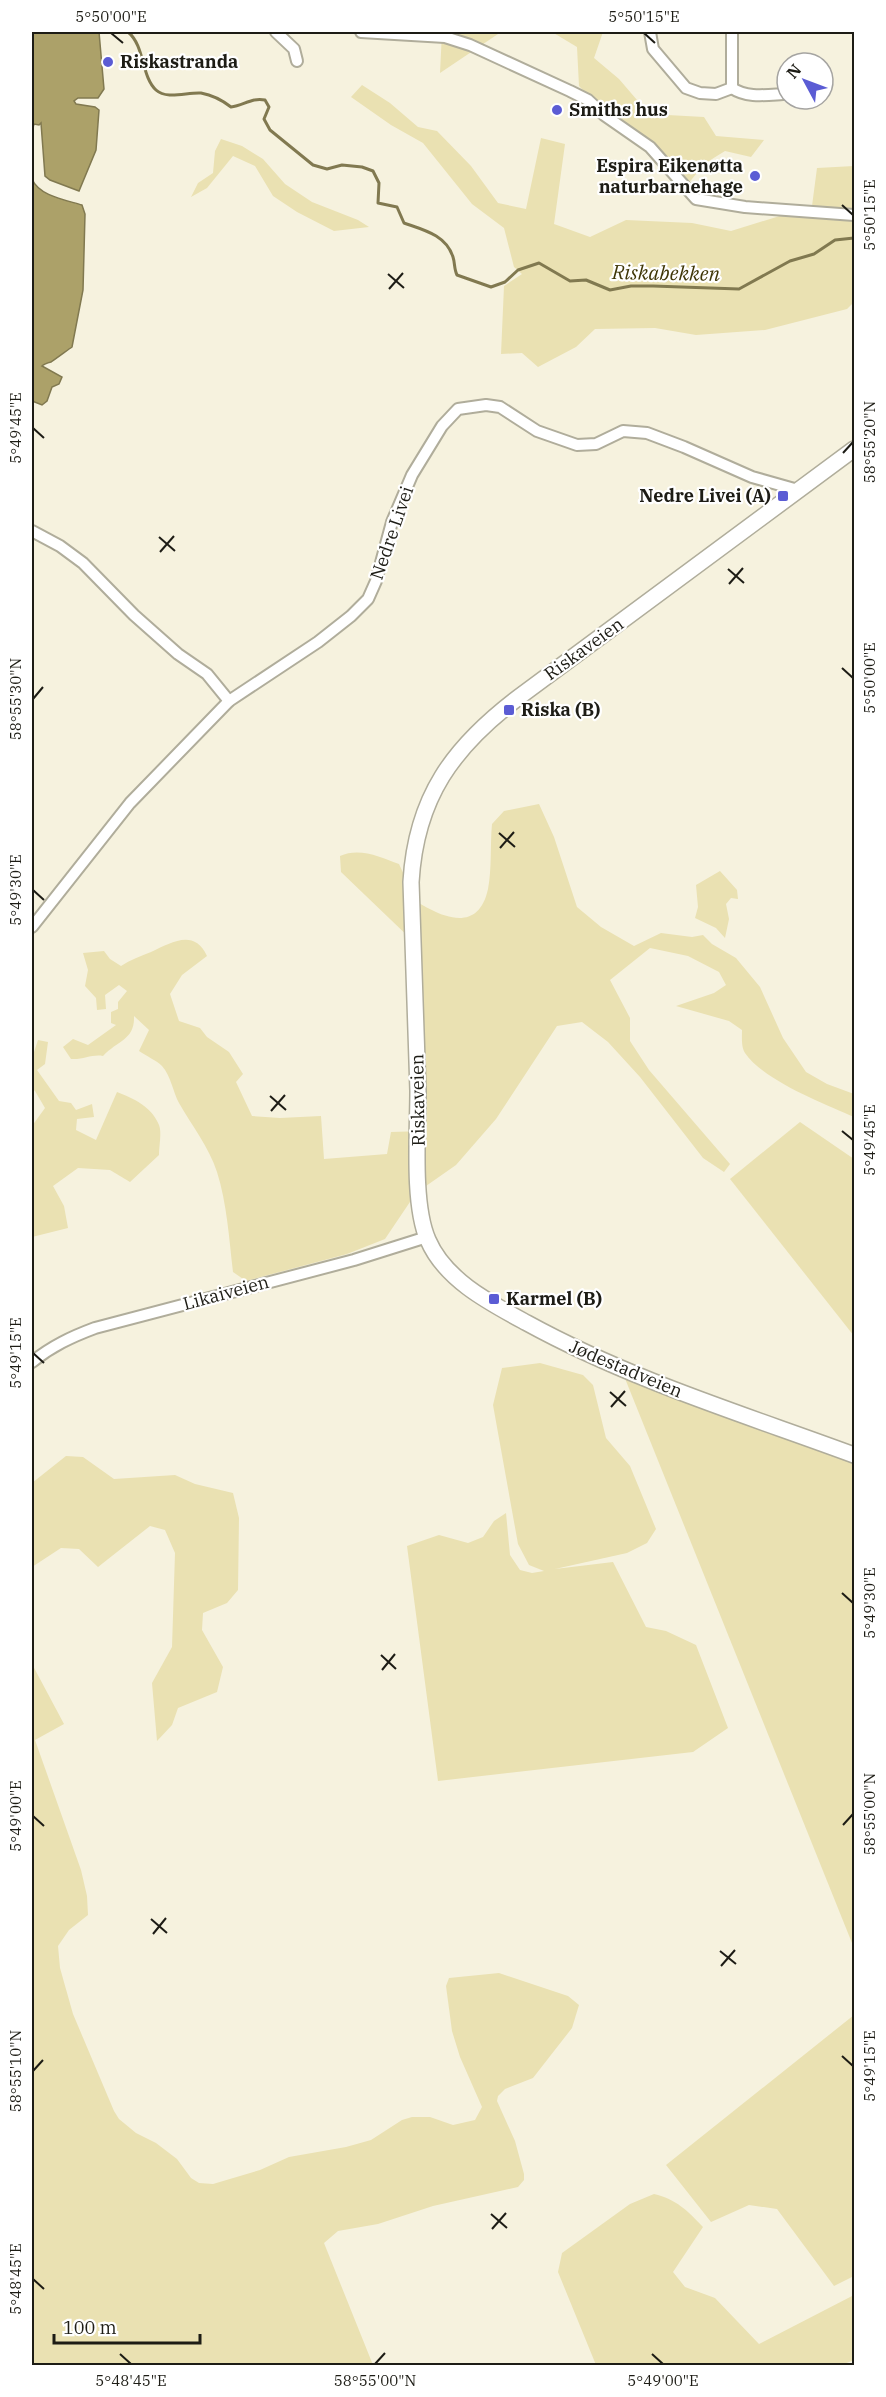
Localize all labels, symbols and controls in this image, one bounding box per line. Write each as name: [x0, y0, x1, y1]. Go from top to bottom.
text: 5°50'00"E: [75, 7, 147, 26]
text: 5°50'15"E: [608, 7, 680, 26]
place label: Riskastranda: [120, 50, 238, 73]
north arrow: [775, 51, 835, 111]
marker: Riskastranda: [101, 55, 115, 69]
text: N: [782, 60, 805, 82]
place label: Smiths hus: [569, 98, 668, 121]
marker: Smiths hus: [550, 103, 564, 117]
place label: Espira Eikenøtta naturbarnehage: [596, 154, 743, 198]
marker: Espira Eikenøtta naturbarnehage: [748, 169, 762, 183]
text: 5°50'15"E: [860, 179, 879, 251]
water label: Riskabekken: [611, 258, 721, 287]
text: 5°49'45"E: [6, 392, 25, 464]
text: 58°55'20"N: [860, 401, 879, 483]
street label: Nedre Livei: [365, 483, 418, 583]
place label: Nedre Livei (A): [639, 484, 771, 507]
marker: Nedre Livei (A): [776, 489, 790, 503]
street label: Riskaveien: [540, 612, 628, 685]
text: 5°50'00"E: [860, 642, 879, 714]
text: 58°55'30"N: [6, 658, 25, 740]
place label: Riska (B): [521, 698, 601, 721]
marker: Riska (B): [502, 703, 516, 717]
text: 5°49'30"E: [6, 854, 25, 926]
street label: Riskaveien: [405, 1054, 430, 1146]
text: 5°49'45"E: [860, 1104, 879, 1176]
street label: Likaiveien: [180, 1270, 271, 1315]
place label: Karmel (B): [506, 1287, 602, 1310]
marker: Karmel (B): [487, 1292, 501, 1306]
text: 5°49'15"E: [6, 1317, 25, 1389]
street label: Jødestadveien: [566, 1334, 686, 1403]
text: 5°49'30"E: [860, 1567, 879, 1639]
text: 58°55'00"N: [860, 1773, 879, 1855]
text: 5°49'00"E: [6, 1780, 25, 1852]
text: 58°55'10"N: [6, 2030, 25, 2112]
text: 5°49'15"E: [860, 2030, 879, 2102]
text: 5°48'45"E: [6, 2243, 25, 2315]
scale bar: [54, 2307, 200, 2345]
text: 100 m: [63, 2316, 117, 2339]
text: 5°48'45"E: [95, 2371, 167, 2390]
text: 58°55'00"N: [334, 2371, 416, 2390]
text: 5°49'00"E: [627, 2371, 699, 2390]

